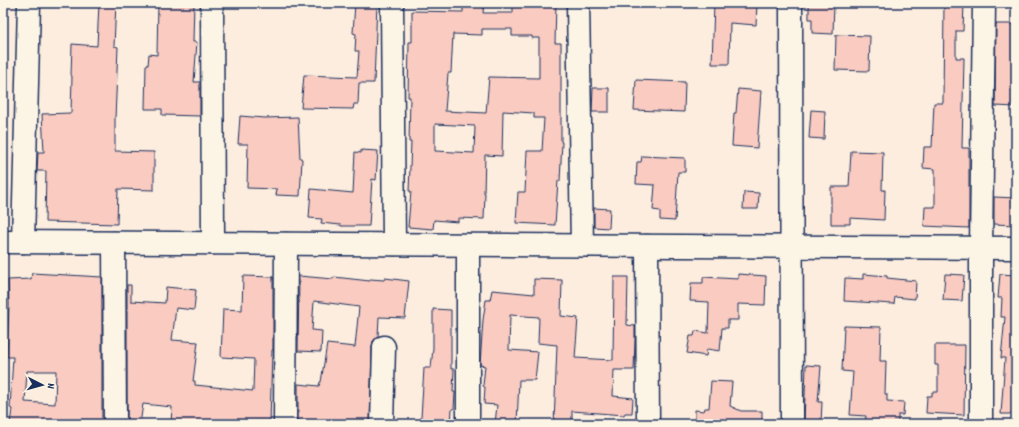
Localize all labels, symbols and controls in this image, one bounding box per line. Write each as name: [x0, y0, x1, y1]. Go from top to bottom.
north arrow: [22, 365, 62, 405]
text: N: [42, 382, 58, 390]

